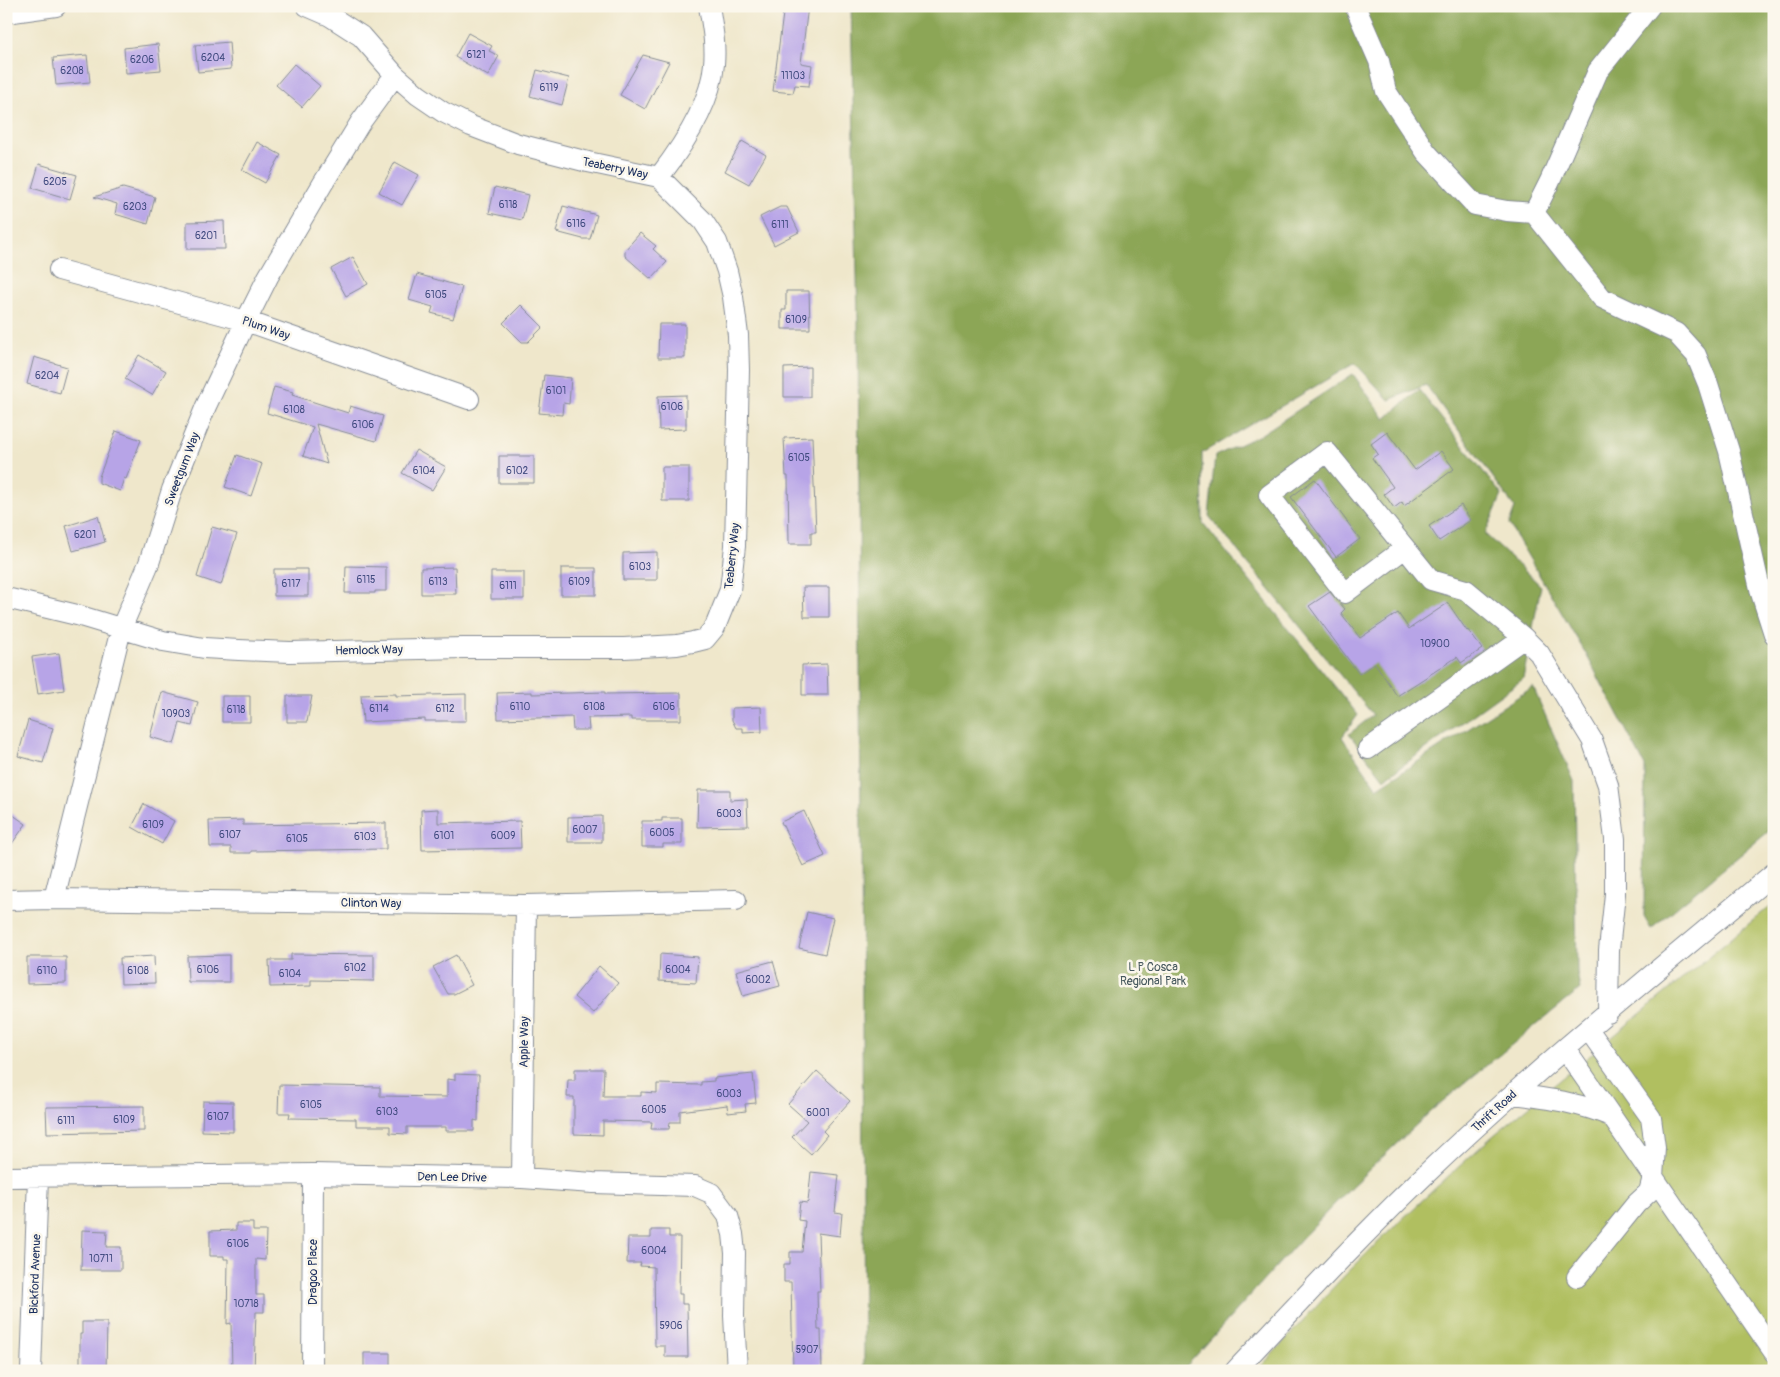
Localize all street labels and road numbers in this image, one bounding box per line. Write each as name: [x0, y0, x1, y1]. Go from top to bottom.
street label: Teaberry Way: [581, 154, 649, 183]
street label: Plum Way: [240, 313, 292, 344]
street label: Sweetgum Way: [162, 430, 203, 508]
street label: Teaberry Way: [722, 522, 743, 590]
street label: Hemlock Way: [335, 642, 403, 659]
street label: Clinton Way: [341, 895, 401, 912]
street label: Apple Way: [517, 1016, 532, 1068]
street label: Thrift Road: [1469, 1087, 1520, 1136]
street label: Den Lee Drive: [417, 1169, 487, 1186]
street label: Bickford Avenue: [27, 1234, 44, 1314]
street label: Dragoo Place: [306, 1239, 321, 1305]

